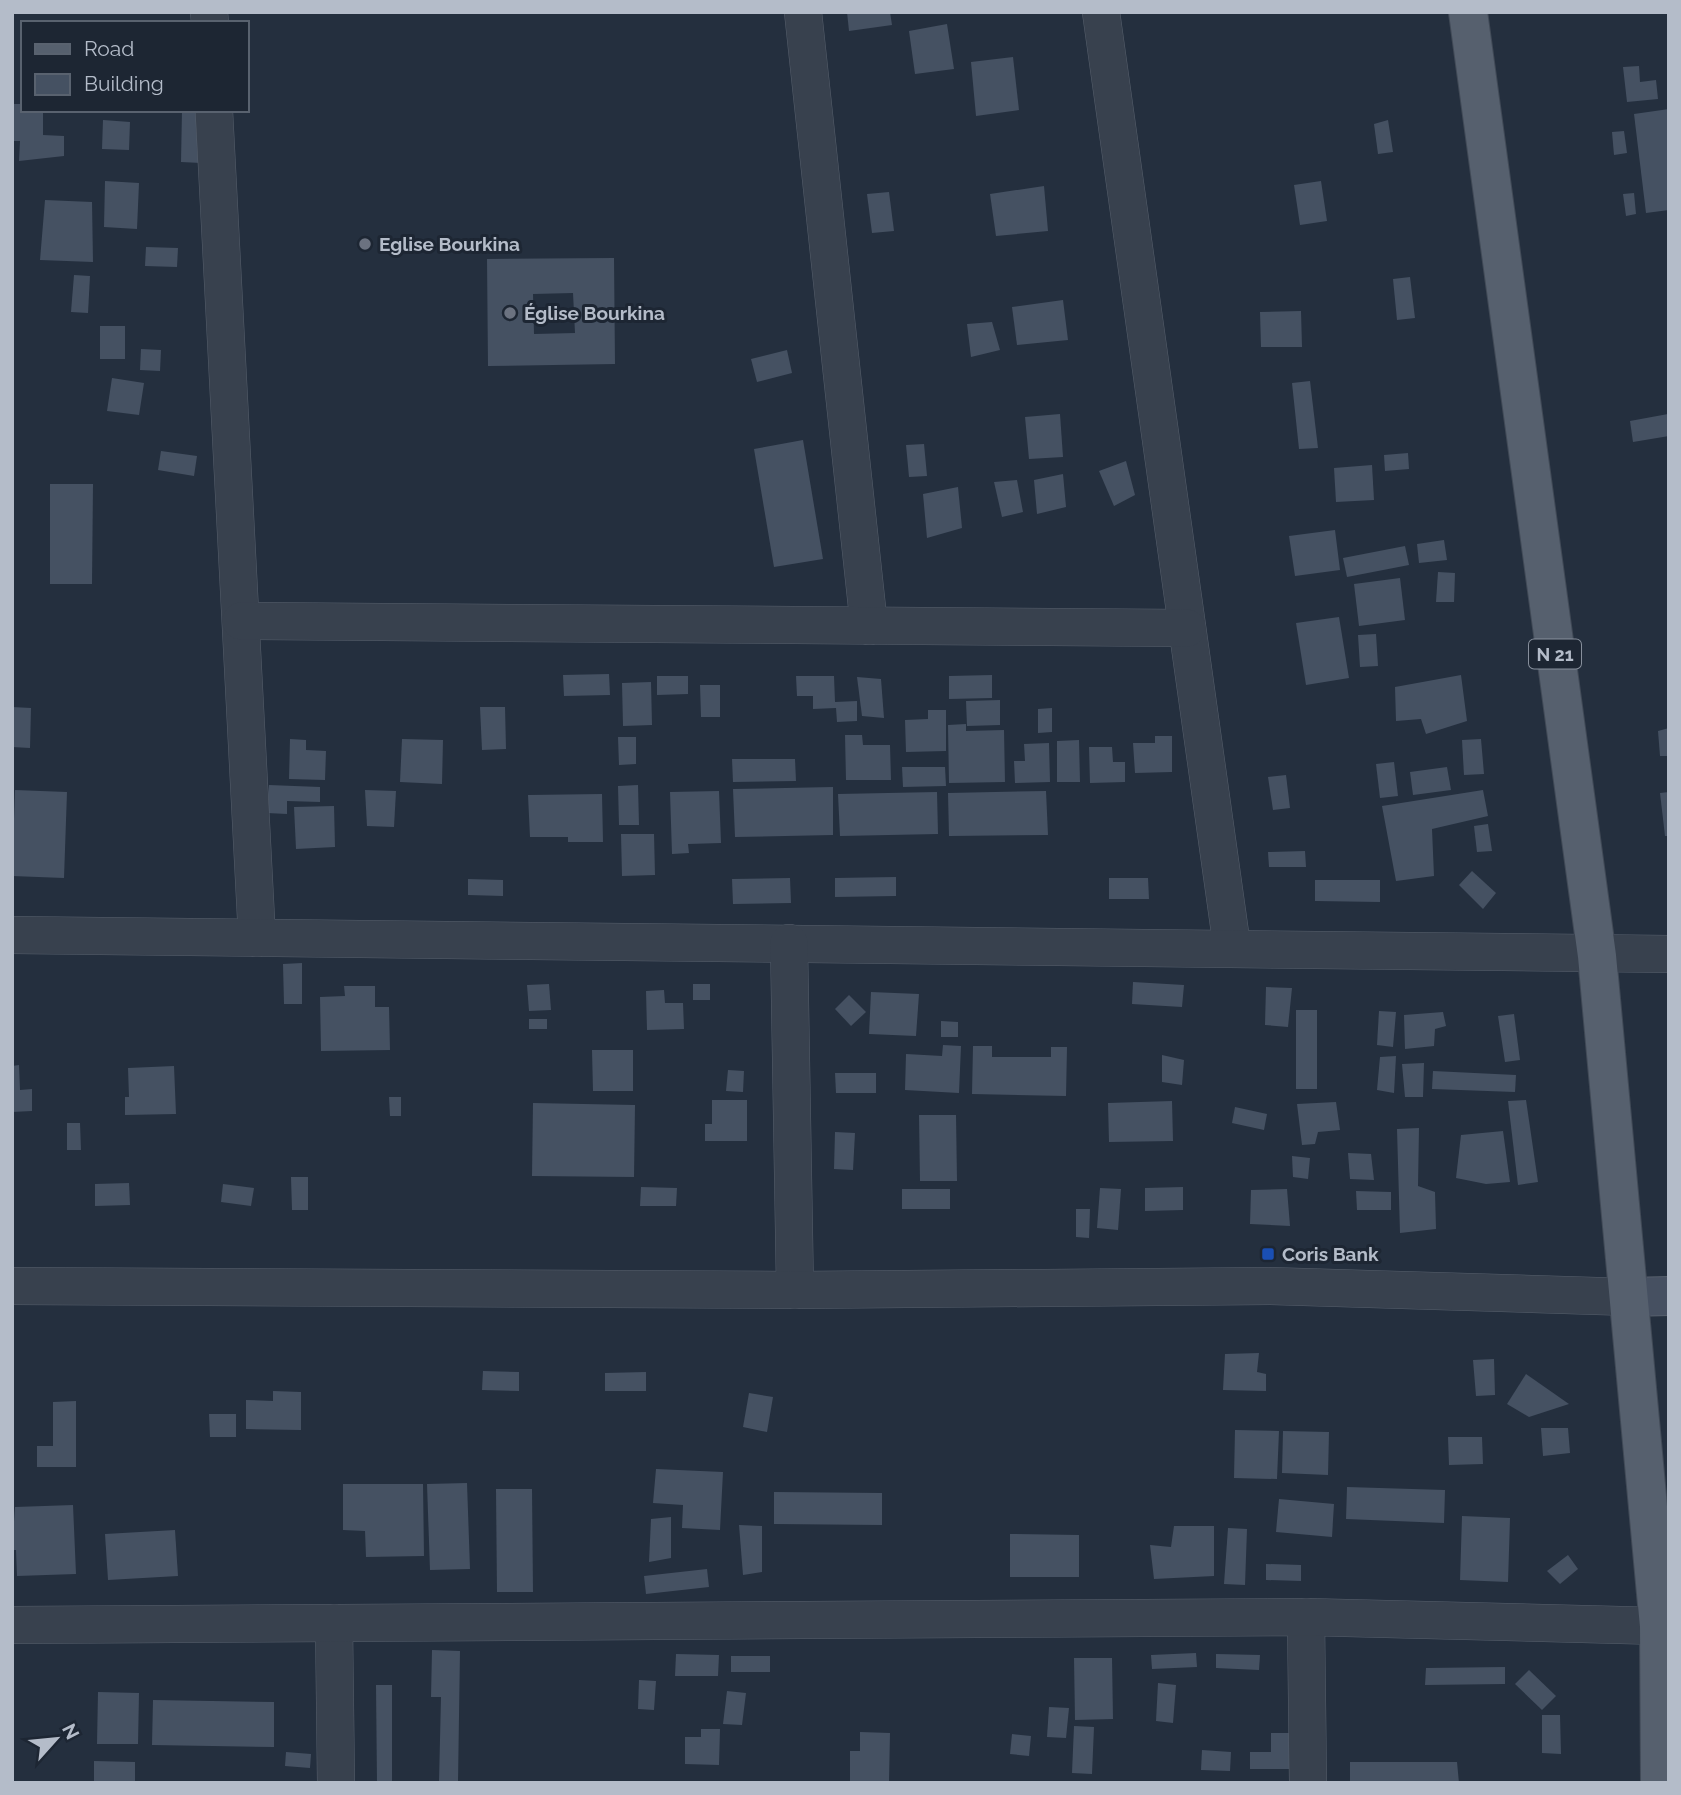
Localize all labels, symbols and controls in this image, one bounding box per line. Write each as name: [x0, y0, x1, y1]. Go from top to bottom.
legend: [21, 21, 248, 112]
text: Road: [84, 36, 134, 61]
text: Building: [84, 71, 164, 96]
place label: Eglise Bourkina: [379, 233, 520, 255]
marker: Eglise Bourkina: [357, 236, 373, 252]
place label: Église Bourkina: [524, 302, 665, 324]
marker: Église Bourkina: [502, 305, 518, 321]
road number: N 21: [1529, 640, 1581, 668]
place label: Coris Bank: [1282, 1243, 1379, 1265]
marker: Coris Bank: [1260, 1246, 1276, 1262]
north arrow: [21, 1704, 91, 1774]
text: N: [58, 1720, 84, 1743]

